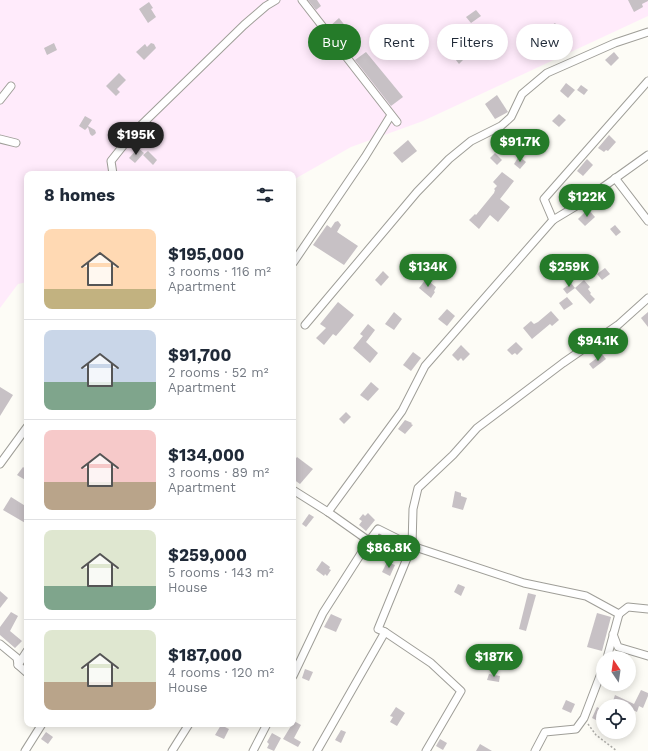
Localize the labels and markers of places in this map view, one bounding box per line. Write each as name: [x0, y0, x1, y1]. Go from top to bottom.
pin: $195K: [108, 122, 164, 156]
pin: $91.7K: [487, 129, 553, 163]
pin: $122K: [559, 184, 615, 218]
pin: $134K: [400, 254, 456, 288]
pin: $259K: [541, 254, 597, 288]
pin: $94.1K: [565, 328, 631, 362]
pin: $86.8K: [356, 535, 422, 569]
pin: $187K: [466, 644, 522, 678]

